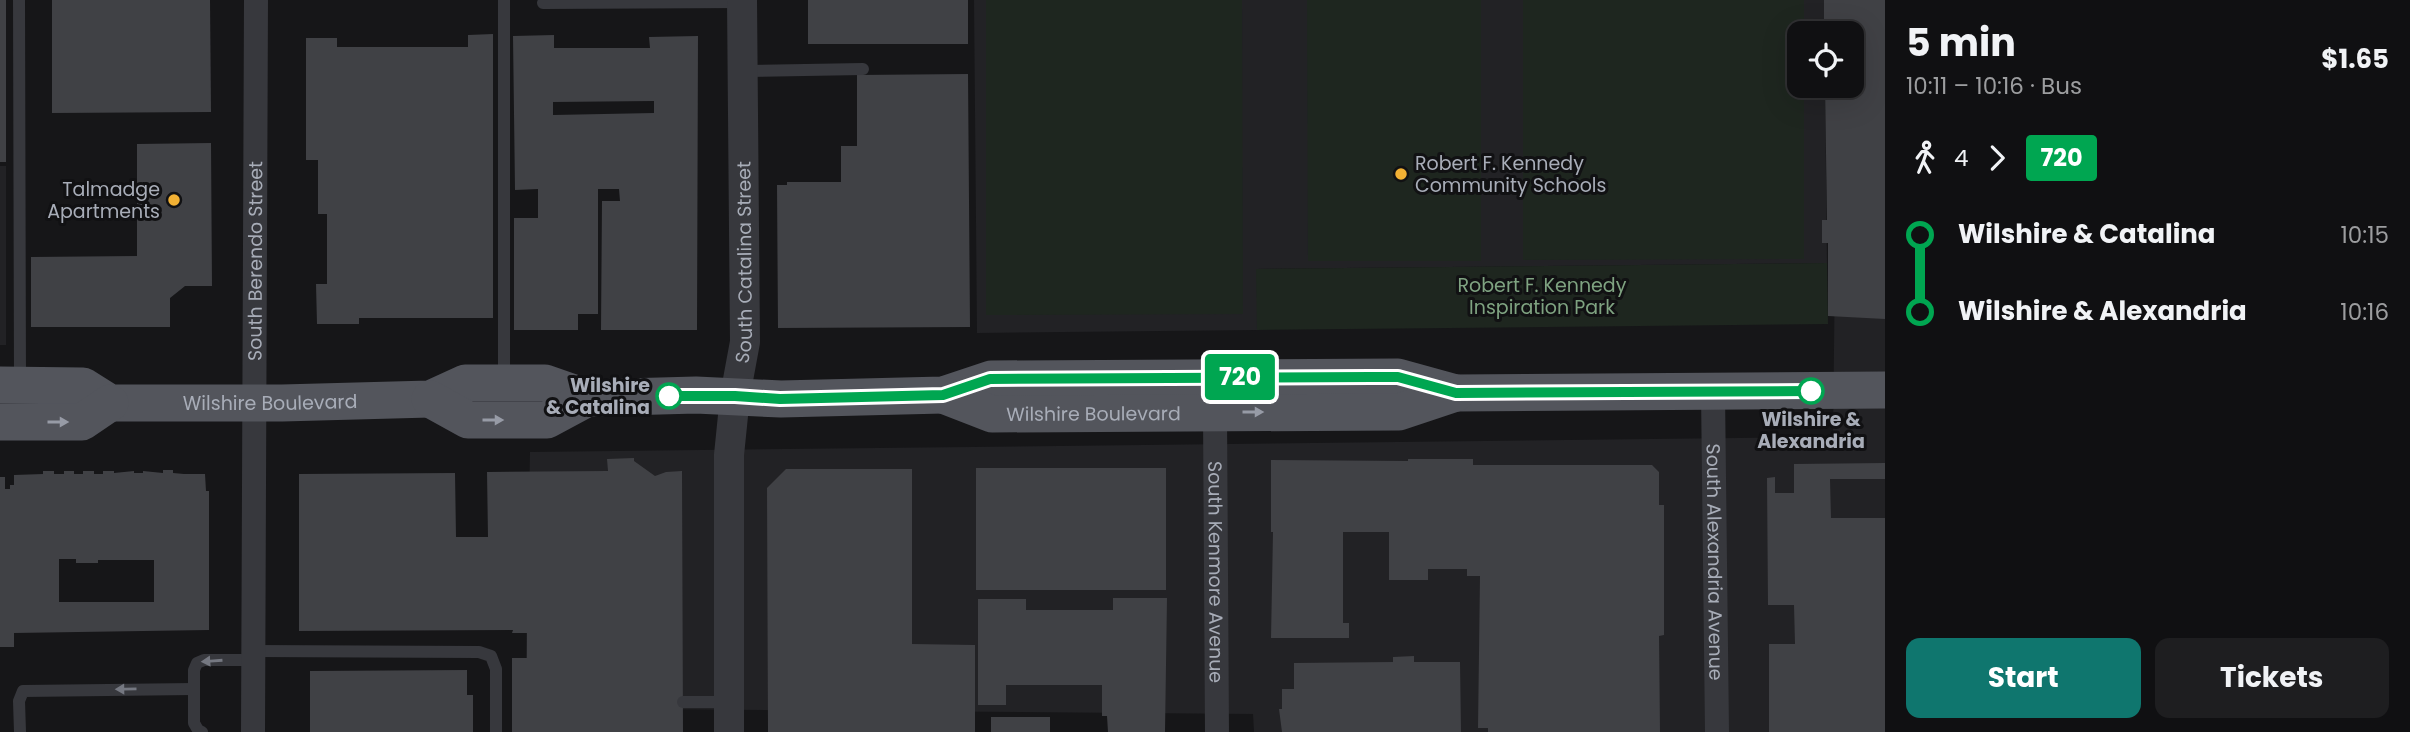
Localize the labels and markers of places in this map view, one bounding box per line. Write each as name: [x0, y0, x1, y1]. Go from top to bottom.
place label: Robert F. Kennedy Community Schools: [1415, 150, 1606, 199]
marker: Robert F. Kennedy Community Schools: [1393, 166, 1409, 182]
place label: Talmadge Apartments: [47, 176, 160, 225]
marker: Talmadge Apartments: [166, 192, 182, 208]
place label: Wilshire & Catalina: [546, 372, 650, 421]
marker: Wilshire & Alexandria: [1798, 378, 1824, 404]
marker: Wilshire & Catalina: [656, 383, 682, 409]
place label: Wilshire & Alexandria: [1757, 406, 1865, 455]

